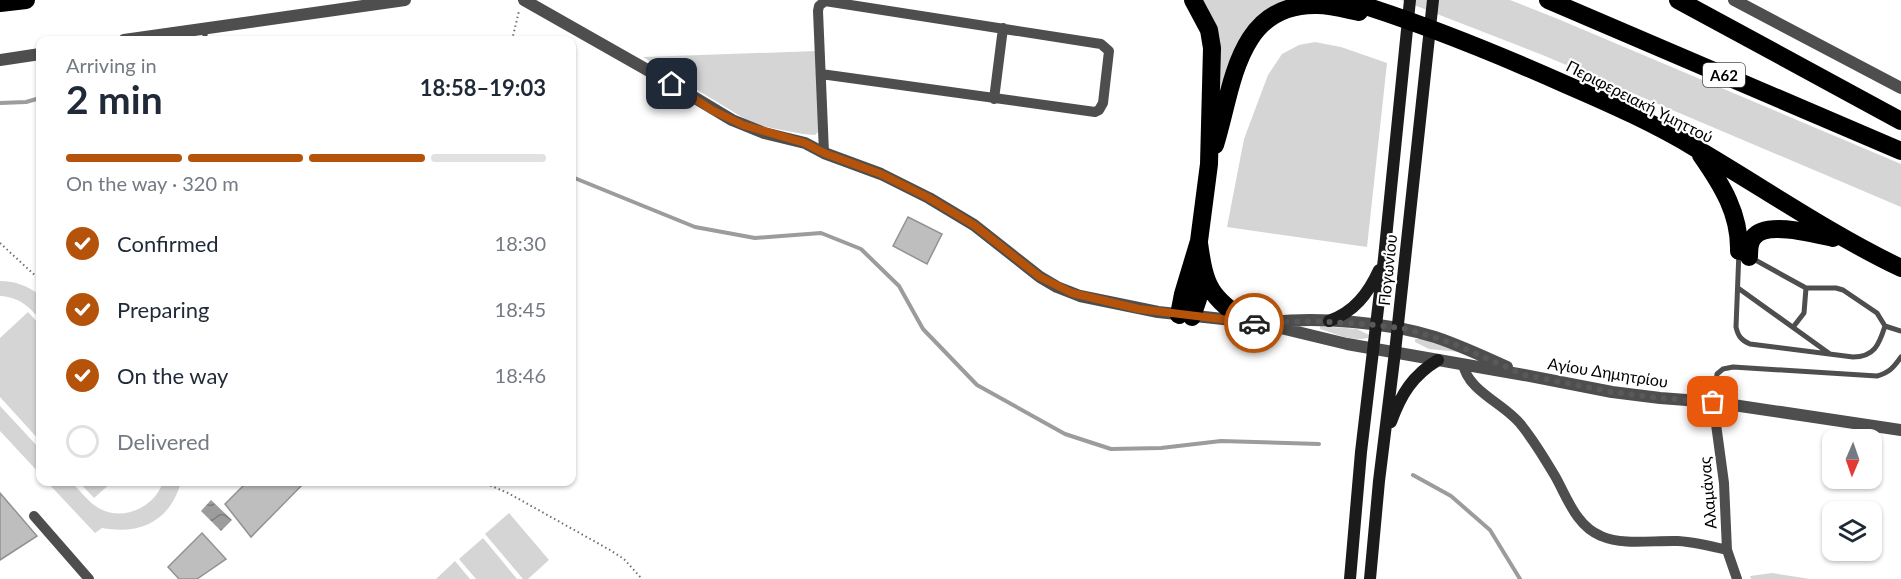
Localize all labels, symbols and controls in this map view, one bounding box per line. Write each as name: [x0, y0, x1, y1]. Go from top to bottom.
text: Arriving in: [66, 53, 157, 77]
street label: Περιφερειακή Υμηττού: [1563, 56, 1717, 146]
pin: [646, 58, 697, 109]
road number: Α62: [1703, 63, 1745, 87]
icon: home: [655, 67, 688, 100]
text: 18:58–19:03: [420, 74, 546, 101]
text: 2 min: [66, 76, 163, 122]
text: On the way · 320 m: [66, 171, 239, 195]
icon: check: [66, 227, 99, 260]
text: Confirmed: [117, 230, 219, 257]
text: 18:30: [495, 231, 546, 255]
street label: Πογωνίου: [1374, 233, 1400, 307]
icon: check: [66, 293, 99, 326]
courier: [1224, 293, 1284, 353]
text: Preparing: [117, 296, 209, 323]
text: 18:45: [495, 297, 546, 321]
icon: car: [1238, 307, 1271, 340]
street label: Αγίου Δημητρίου: [1547, 353, 1669, 391]
icon: check: [66, 359, 99, 392]
text: On the way: [117, 362, 228, 389]
text: 18:46: [495, 363, 546, 387]
pin: [1687, 376, 1738, 427]
icon: bag: [1696, 385, 1729, 418]
text: Delivered: [117, 428, 210, 455]
north arrow: [1822, 429, 1882, 489]
map controls: [1822, 429, 1882, 561]
street label: Αλαμάνας: [1694, 455, 1720, 530]
button: layers: [1822, 501, 1882, 561]

